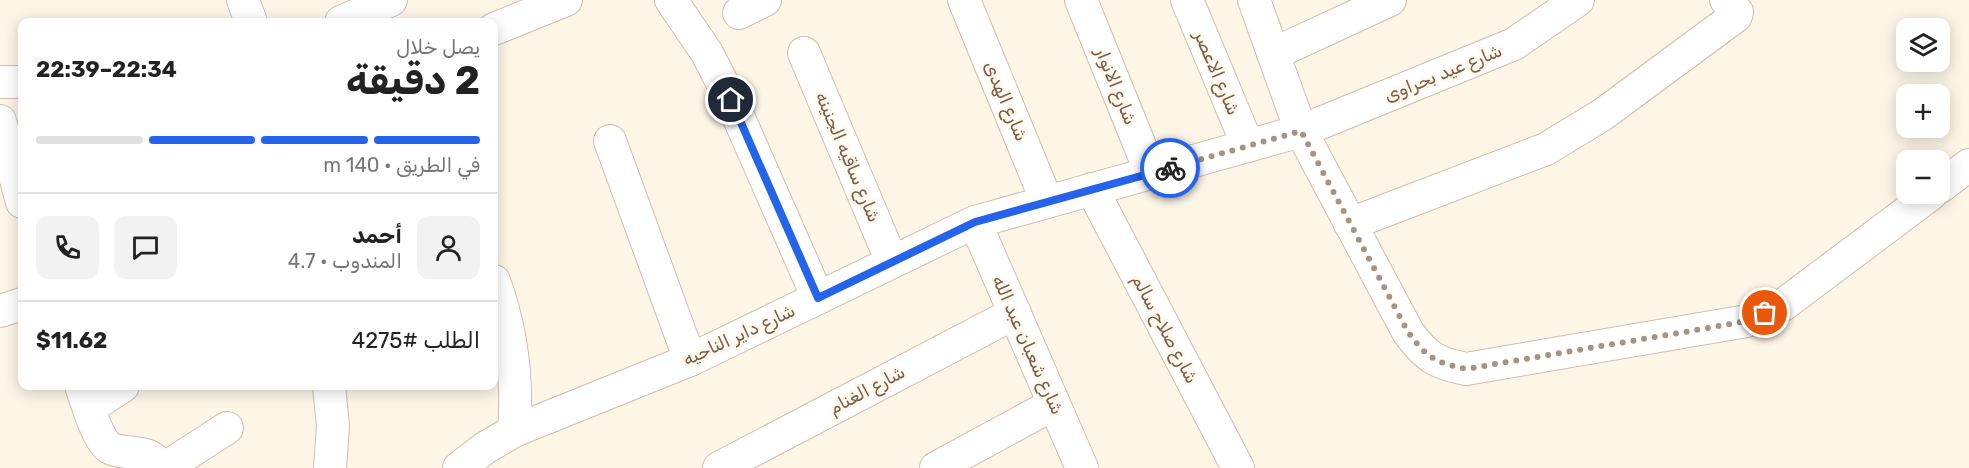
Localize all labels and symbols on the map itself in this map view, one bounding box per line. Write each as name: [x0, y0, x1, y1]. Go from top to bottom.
street label: شارع الاعصر: [1188, 27, 1245, 119]
street label: شارع عيد بحراوى: [1381, 39, 1505, 108]
street label: شارع الانوار: [1089, 43, 1141, 128]
street label: شارع الهدى: [978, 58, 1033, 145]
pin: [705, 74, 756, 125]
street label: شارع ساقيه الجنينه: [810, 89, 885, 226]
courier: [1140, 138, 1200, 198]
street label: شارع صلاح سالم: [1126, 271, 1203, 388]
street label: شارع شعبان عبد الله: [987, 272, 1069, 418]
pin: [1739, 287, 1790, 338]
street label: شارع داير الناحيه: [679, 299, 799, 372]
street label: شارع الغنام: [825, 361, 909, 420]

